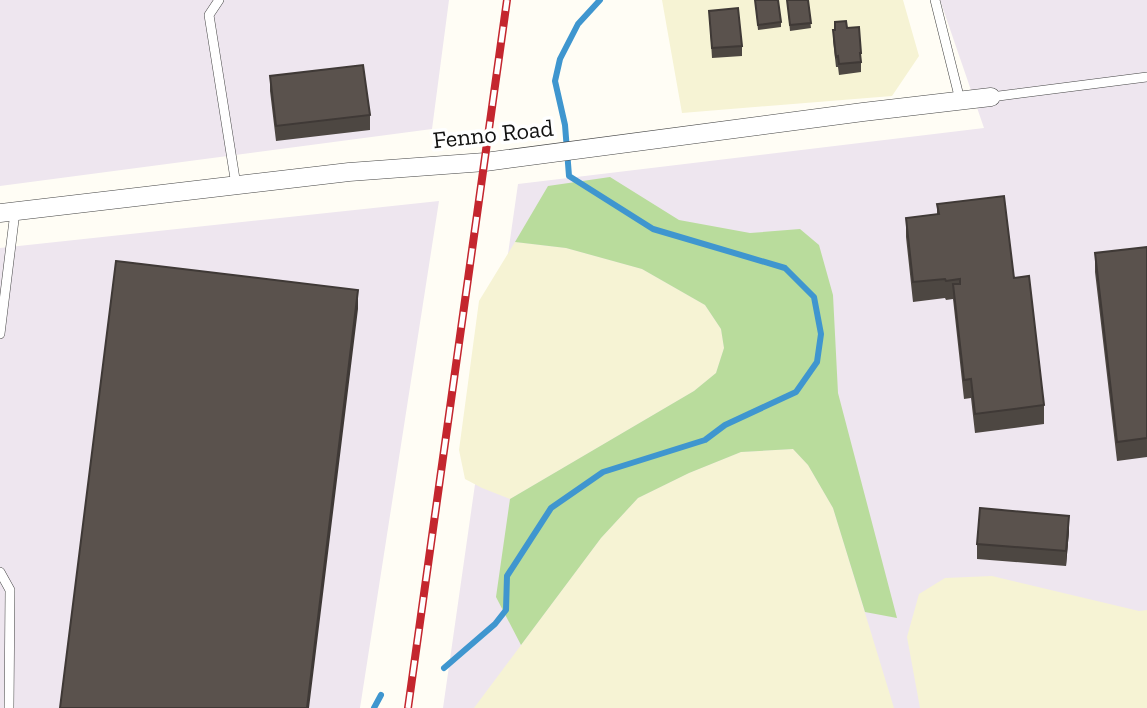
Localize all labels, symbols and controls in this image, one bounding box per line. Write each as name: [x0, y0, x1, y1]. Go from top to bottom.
street label: Fenno Road: [431, 113, 555, 154]

